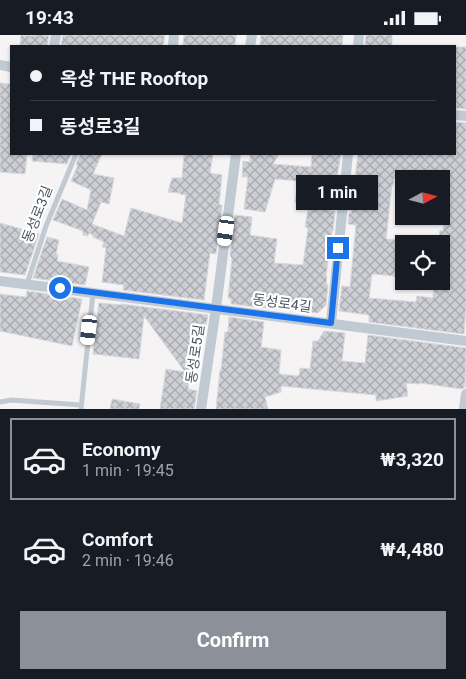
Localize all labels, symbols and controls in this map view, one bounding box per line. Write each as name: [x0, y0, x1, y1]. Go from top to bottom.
text: 19:43: [25, 6, 74, 29]
text: 옥상 THE Rooftop: [60, 67, 208, 90]
text: 동성로3길: [60, 115, 141, 138]
north arrow: [395, 170, 450, 225]
map controls: [395, 170, 450, 290]
callout: 1 min: [297, 175, 379, 211]
street label: 동성로3길: [19, 183, 55, 245]
text: 1 min: [317, 183, 357, 202]
car: [216, 215, 235, 247]
button: locate: [395, 235, 450, 290]
route end: [327, 237, 349, 259]
route start: [49, 277, 71, 299]
street label: 동성로4길: [251, 291, 313, 315]
car: [79, 314, 98, 346]
street label: 동성로5길: [183, 323, 207, 385]
icon: car: [22, 437, 67, 482]
text: Economy: [82, 438, 161, 461]
text: ₩3,320: [380, 448, 444, 471]
text: 1 min · 19:45: [82, 461, 174, 480]
icon: car: [22, 527, 67, 572]
text: Comfort: [82, 528, 153, 551]
text: ₩4,480: [380, 538, 444, 561]
text: 2 min · 19:46: [82, 551, 174, 570]
button: Confirm: [20, 611, 446, 669]

